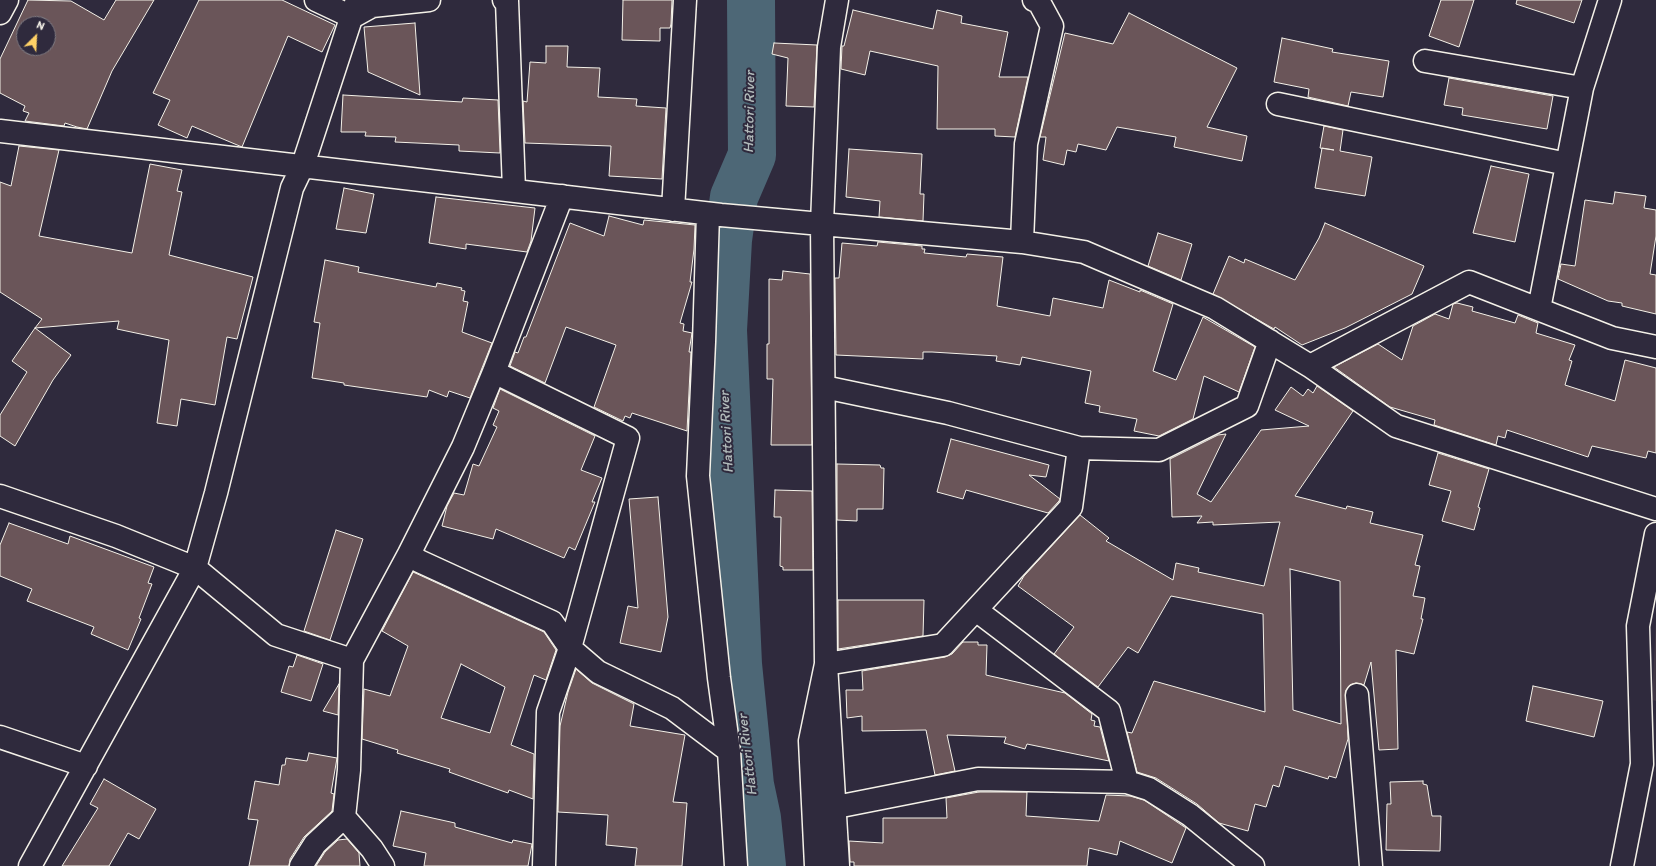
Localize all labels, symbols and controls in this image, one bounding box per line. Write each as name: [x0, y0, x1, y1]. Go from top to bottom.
north arrow: [16, 16, 56, 56]
text: N: [35, 18, 47, 33]
water label: Hattori River: [740, 71, 760, 153]
water label: Hattori River: [716, 390, 738, 474]
water label: Hattori River: [734, 713, 762, 797]

